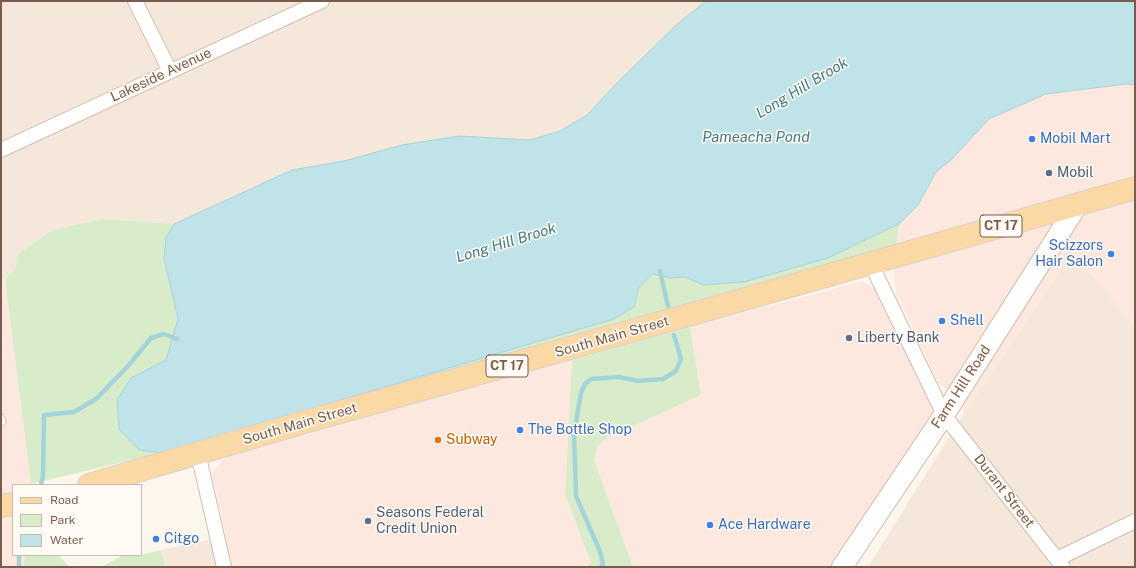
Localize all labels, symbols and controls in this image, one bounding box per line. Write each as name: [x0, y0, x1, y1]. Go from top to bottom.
street label: Lakeside Avenue: [108, 44, 214, 106]
water label: Long Hill Brook: [753, 54, 851, 122]
water label: Pameacha Pond: [702, 128, 810, 146]
place label: Mobil Mart: [1040, 131, 1111, 147]
marker: Mobil Mart: [1027, 134, 1037, 144]
place label: Mobil: [1057, 165, 1093, 181]
marker: Mobil: [1044, 168, 1054, 178]
road number: CT 17: [980, 215, 1022, 237]
water label: Long Hill Brook: [454, 219, 558, 267]
place label: Scizzors Hair Salon: [1035, 238, 1103, 270]
marker: Scizzors Hair Salon: [1106, 249, 1116, 259]
street label: South Main Street: [553, 313, 671, 361]
place label: Shell: [950, 313, 984, 329]
marker: Shell: [937, 316, 947, 326]
place label: Liberty Bank: [857, 330, 940, 346]
marker: Liberty Bank: [844, 333, 854, 343]
street label: Farm Hill Road: [928, 342, 994, 432]
road number: CT 17: [486, 355, 528, 377]
street label: South Main Street: [241, 400, 359, 448]
place label: The Bottle Shop: [528, 422, 632, 438]
marker: The Bottle Shop: [515, 425, 525, 435]
place label: Subway: [446, 432, 498, 448]
marker: Subway: [433, 435, 443, 445]
street label: Durant Street: [970, 451, 1038, 531]
legend: [12, 484, 142, 556]
text: Road: [50, 493, 78, 507]
place label: Seasons Federal Credit Union: [376, 505, 484, 538]
text: Park: [50, 513, 76, 527]
marker: Seasons Federal Credit Union: [363, 516, 373, 526]
place label: Ace Hardware: [718, 517, 811, 533]
marker: Ace Hardware: [705, 520, 715, 530]
place label: Citgo: [164, 531, 199, 547]
text: Water: [50, 533, 83, 547]
marker: Citgo: [151, 534, 161, 544]

